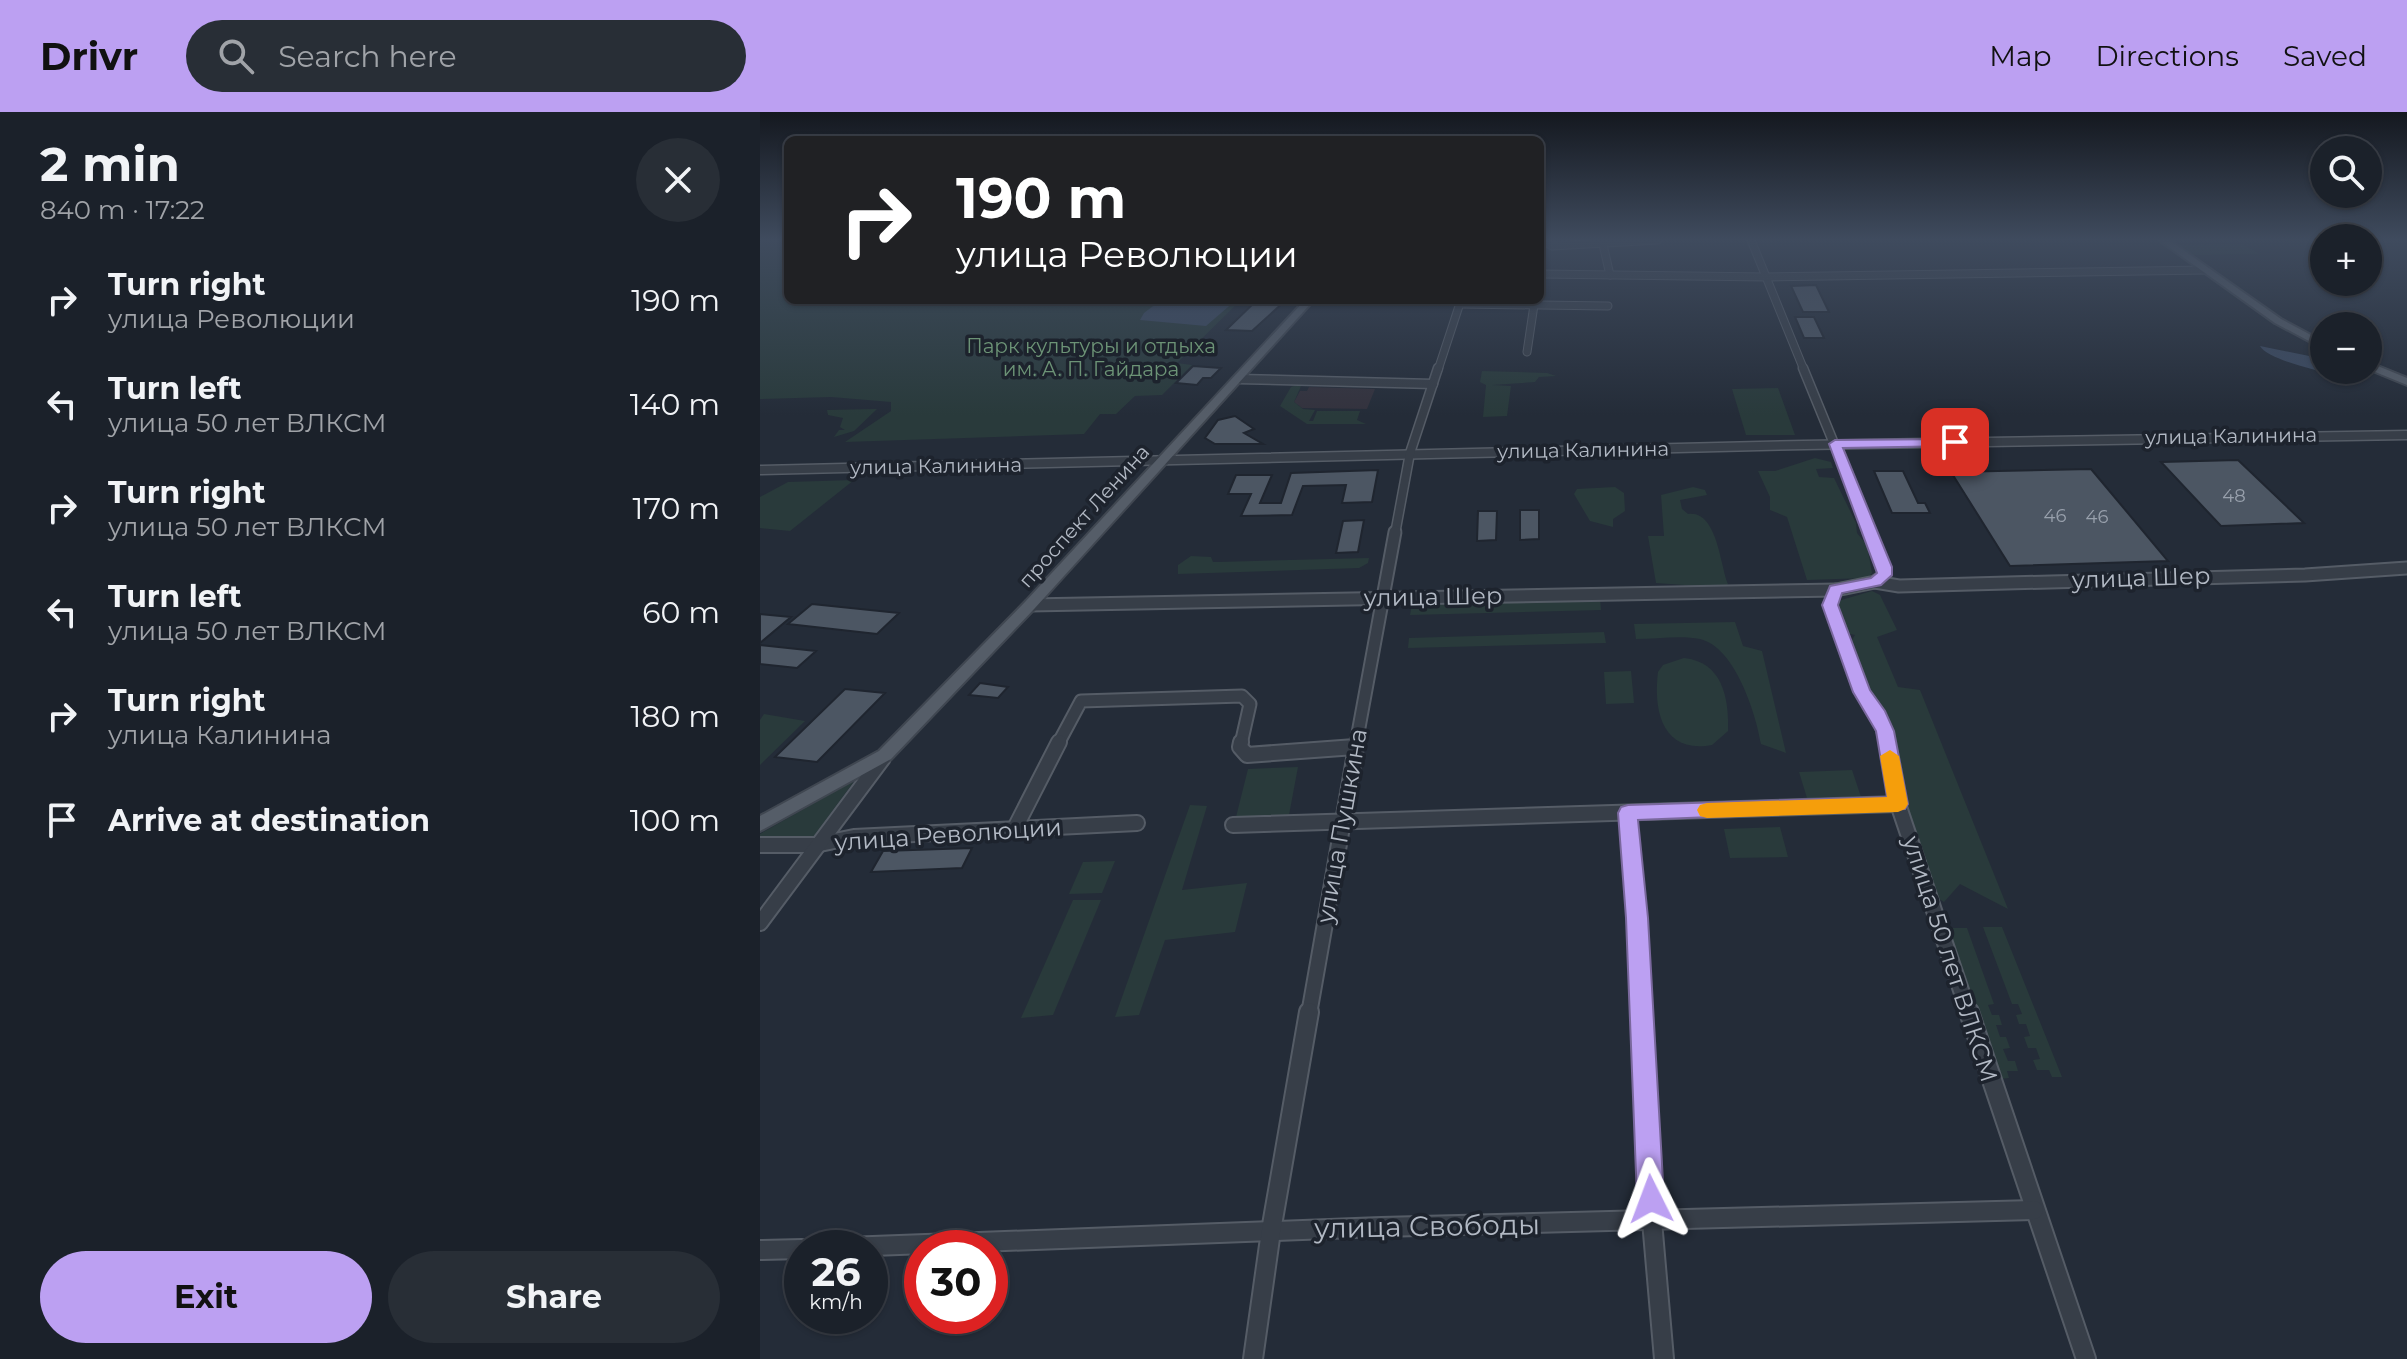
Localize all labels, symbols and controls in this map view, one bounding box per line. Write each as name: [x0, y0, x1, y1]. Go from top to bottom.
search box: [186, 20, 746, 92]
text: Drivr: [40, 33, 138, 80]
icon: search: [214, 34, 258, 78]
text: Search here: [278, 38, 457, 75]
text: Map: [1989, 39, 2051, 73]
text: Directions: [2095, 39, 2239, 73]
text: Saved: [2283, 39, 2367, 73]
text: 2 min: [40, 135, 180, 193]
map controls: [2310, 136, 2382, 384]
button: search: [2310, 136, 2382, 208]
button: close: [636, 138, 720, 222]
text: 190 m: [956, 164, 1126, 232]
icon: right: [824, 168, 928, 272]
text: 840 m · 17:22: [40, 194, 205, 226]
button: +: [2310, 224, 2382, 296]
text: улица Революции: [956, 232, 1298, 276]
text: Turn right: [108, 266, 265, 303]
icon: right: [40, 278, 84, 322]
text: 190 m: [631, 282, 720, 319]
text: улица Революции: [108, 303, 355, 335]
button: −: [2310, 312, 2382, 384]
park label: Парк культуры и отдыха им. А. П. Гайдара: [966, 334, 1216, 381]
text: Turn left: [108, 370, 241, 407]
icon: left: [40, 382, 84, 426]
text: 140 m: [630, 386, 720, 423]
text: улица 50 лет ВЛКСМ: [108, 407, 387, 439]
pin: [1921, 408, 1989, 476]
icon: arrive: [1933, 420, 1977, 464]
street label: улица Калинина: [2144, 423, 2317, 450]
street label: улица Калинина: [1496, 437, 1669, 464]
street label: проспект Ленина: [1014, 440, 1154, 592]
street label: улица Калинина: [849, 453, 1022, 480]
text: Turn right: [108, 474, 265, 511]
house number: 48: [2222, 485, 2246, 507]
icon: right: [40, 486, 84, 530]
text: 170 m: [633, 490, 720, 527]
house number: 46: [2044, 505, 2066, 527]
house number: 46: [2086, 506, 2108, 528]
text: улица 50 лет ВЛКСМ: [108, 511, 387, 543]
street label: улица Шер: [2070, 561, 2211, 594]
text: Turn left: [108, 578, 241, 615]
street label: улица Шер: [1362, 581, 1503, 612]
icon: left: [40, 590, 84, 634]
text: 60 m: [642, 594, 720, 631]
text: улица 50 лет ВЛКСМ: [108, 615, 387, 647]
text: Turn right: [108, 682, 265, 719]
icon: right: [40, 694, 84, 738]
text: 180 m: [630, 698, 720, 735]
text: улица Калинина: [108, 719, 331, 751]
street label: улица Пушкина: [1310, 726, 1373, 927]
icon: arrive: [40, 798, 84, 842]
text: Arrive at destination: [108, 802, 430, 839]
text: 100 m: [630, 802, 720, 839]
street label: улица Революции: [832, 812, 1063, 857]
street label: улица 50 лет ВЛКСМ: [1897, 831, 2004, 1086]
position arrow: [1609, 1157, 1693, 1241]
street label: улица Свободы: [1313, 1207, 1540, 1245]
speed limit sign: 30: [904, 1230, 1008, 1334]
text: 26: [811, 1247, 861, 1296]
button: Exit: [40, 1251, 372, 1343]
button: Share: [388, 1251, 720, 1343]
text: km/h: [809, 1290, 863, 1314]

